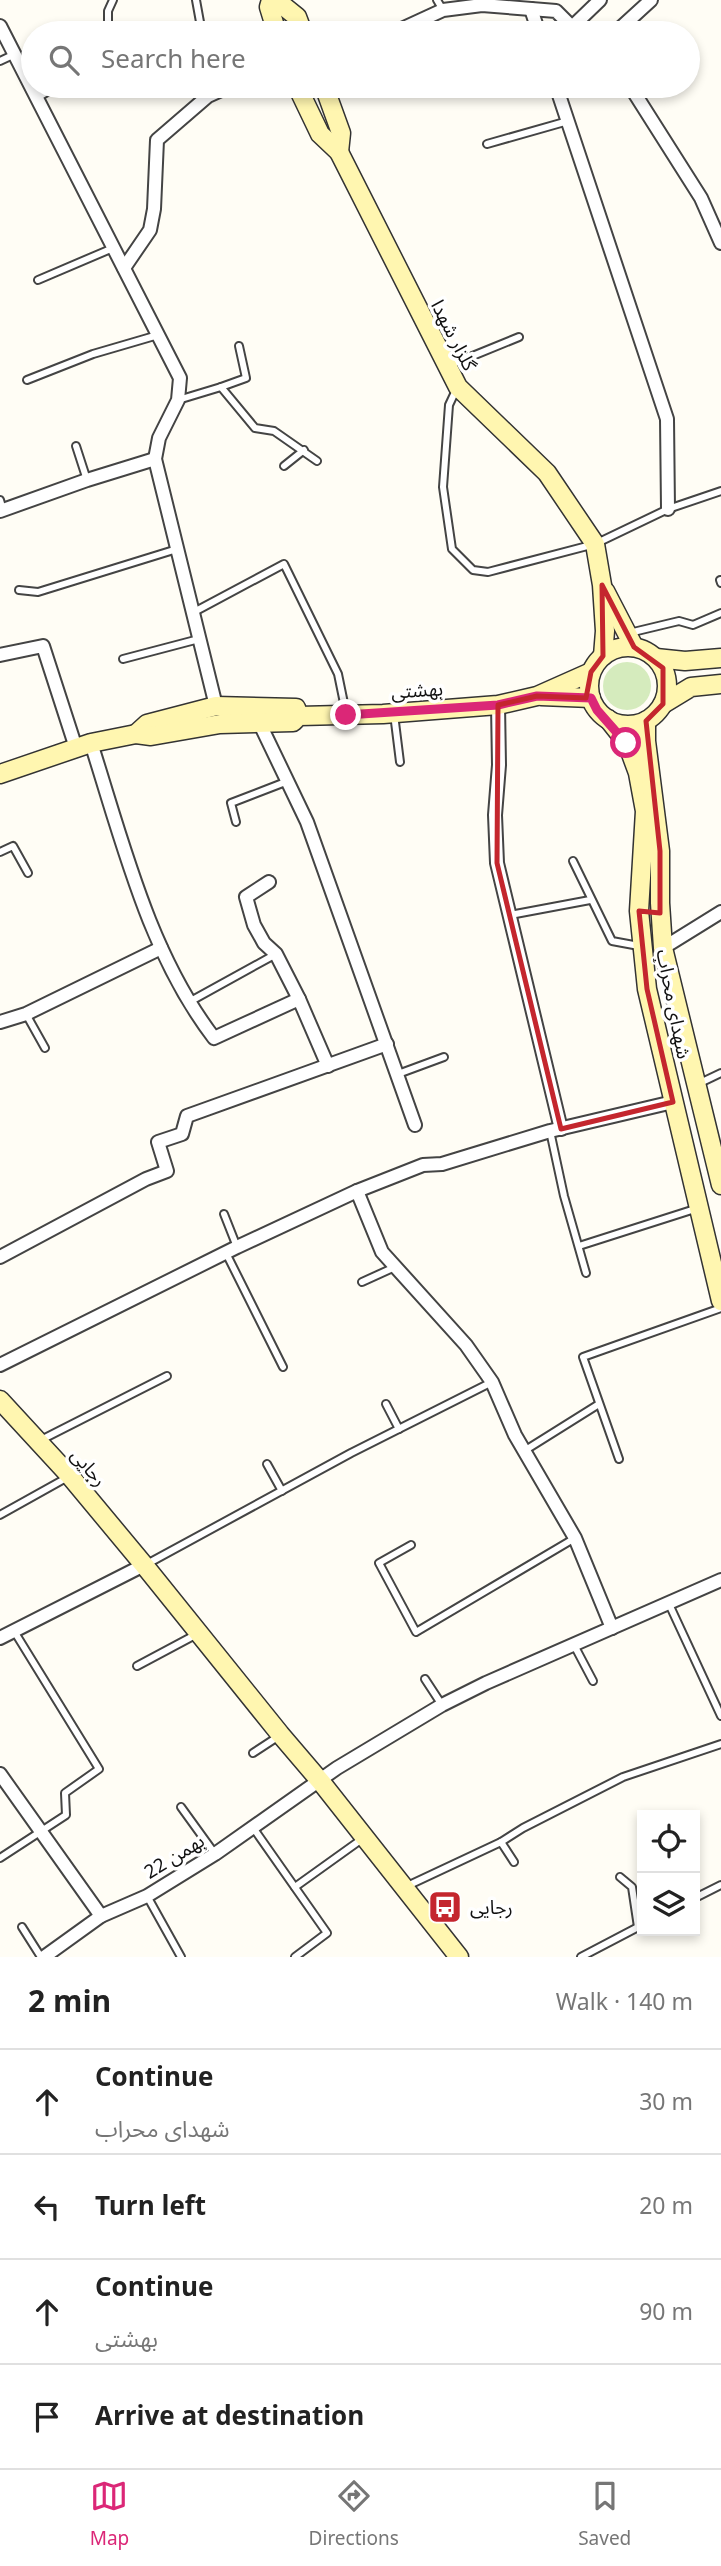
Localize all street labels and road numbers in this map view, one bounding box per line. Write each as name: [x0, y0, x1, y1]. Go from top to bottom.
street label: گلزار شهدا: [418, 292, 489, 380]
street label: بهشتی: [390, 669, 444, 713]
street label: شهدای محراب: [643, 946, 703, 1063]
street label: رجایی: [59, 1438, 117, 1497]
street label: 22 بهمن: [136, 1822, 213, 1891]

